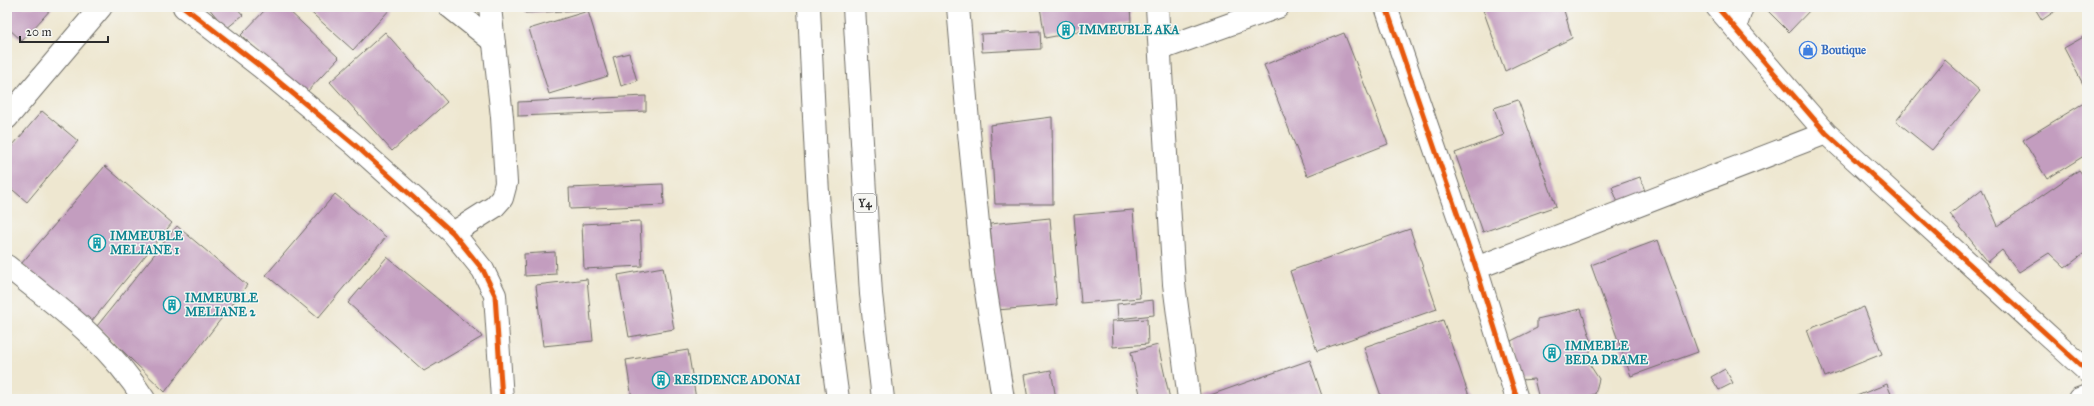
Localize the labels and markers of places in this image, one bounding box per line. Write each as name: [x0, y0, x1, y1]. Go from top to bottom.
building icon: IMMEUBLE AKA: [1056, 20, 1076, 40]
place label: IMMEUBLE AKA: [1079, 23, 1180, 37]
shop icon: Boutique: [1798, 40, 1818, 60]
place label: Boutique: [1821, 43, 1866, 58]
place label: IMMEUBLE MELIANE 1: [110, 229, 184, 257]
building icon: IMMEUBLE MELIANE 1: [87, 233, 107, 253]
place label: IMMEUBLE MELIANE 2: [185, 291, 259, 319]
building icon: IMMEUBLE MELIANE 2: [162, 295, 182, 315]
place label: IMMEBLE BEDA DRAME: [1565, 339, 1649, 367]
building icon: IMMEBLE BEDA DRAME: [1542, 343, 1562, 363]
building icon: RESIDENCE ADONAI: [651, 370, 671, 390]
place label: RESIDENCE ADONAI: [674, 373, 801, 387]

